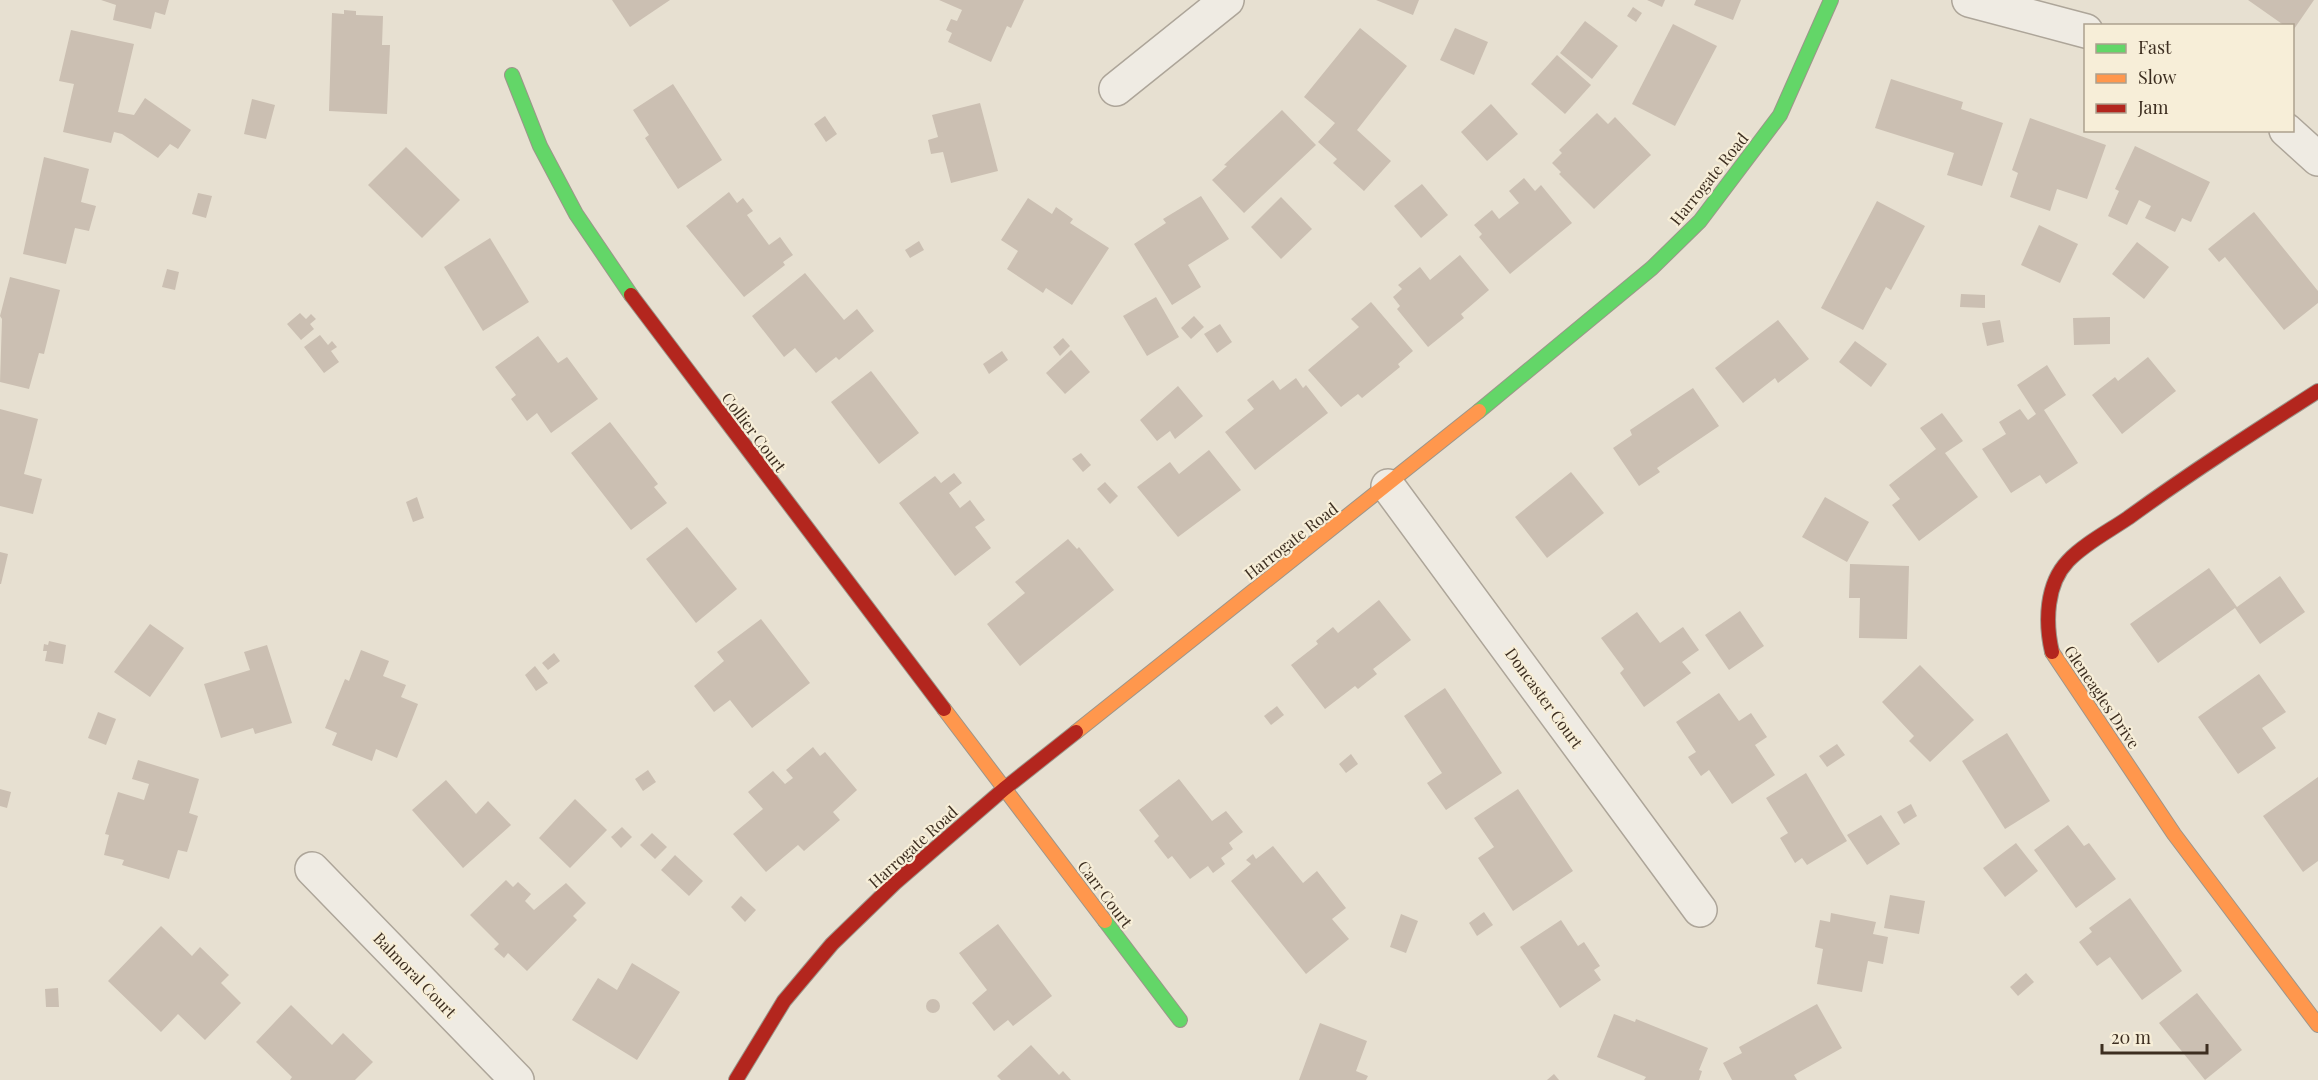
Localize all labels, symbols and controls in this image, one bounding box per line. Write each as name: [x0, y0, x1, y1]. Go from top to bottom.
legend: [2084, 24, 2294, 132]
text: Fast: [2138, 35, 2172, 59]
text: Slow: [2138, 65, 2176, 89]
text: Jam: [2137, 95, 2168, 119]
street label: Harrogate Road: [1665, 128, 1752, 229]
street label: Collier Court: [718, 388, 791, 476]
street label: Harrogate Road: [1240, 498, 1342, 584]
street label: Gleneagles Drive: [2060, 641, 2145, 753]
street label: Doncaster Court: [1501, 643, 1588, 752]
street label: Harrogate Road: [864, 801, 962, 892]
street label: Carr Court: [1073, 856, 1138, 932]
street label: Balmoral Court: [369, 927, 462, 1022]
scale bar: [2102, 1017, 2207, 1055]
text: 20 m: [2111, 1025, 2151, 1049]

